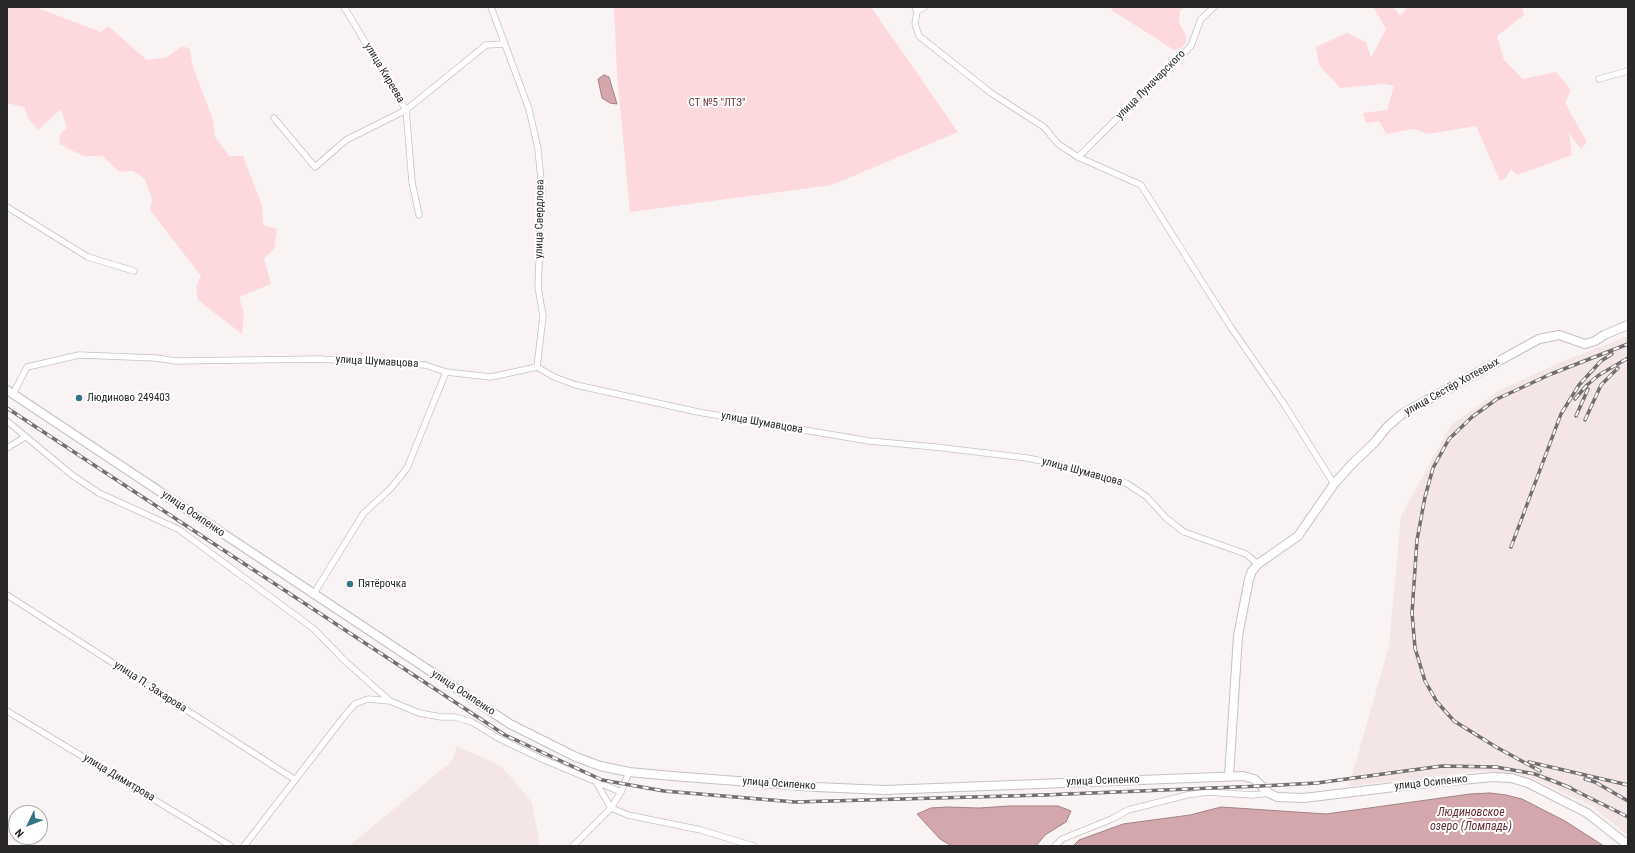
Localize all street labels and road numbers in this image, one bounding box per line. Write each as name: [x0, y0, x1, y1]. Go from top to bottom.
street label: улица Киреева: [361, 41, 407, 105]
street label: улица Луначарского: [1114, 48, 1188, 122]
street label: улица Свердлова: [533, 179, 547, 259]
street label: улица Шумавцова: [335, 353, 419, 371]
street label: улица Сестёр Хотеевых: [1402, 355, 1502, 419]
street label: улица Шумавцова: [720, 409, 804, 437]
street label: улица Шумавцова: [1040, 455, 1124, 489]
street label: улица Осипенко: [159, 488, 227, 540]
street label: улица П. Захарова: [111, 659, 189, 715]
street label: улица Осипенко: [429, 667, 497, 719]
street label: улица Димитрова: [81, 751, 157, 805]
street label: улица Осипенко: [1066, 773, 1140, 789]
street label: улица Осипенко: [1394, 773, 1468, 793]
street label: улица Осипенко: [742, 775, 816, 793]

